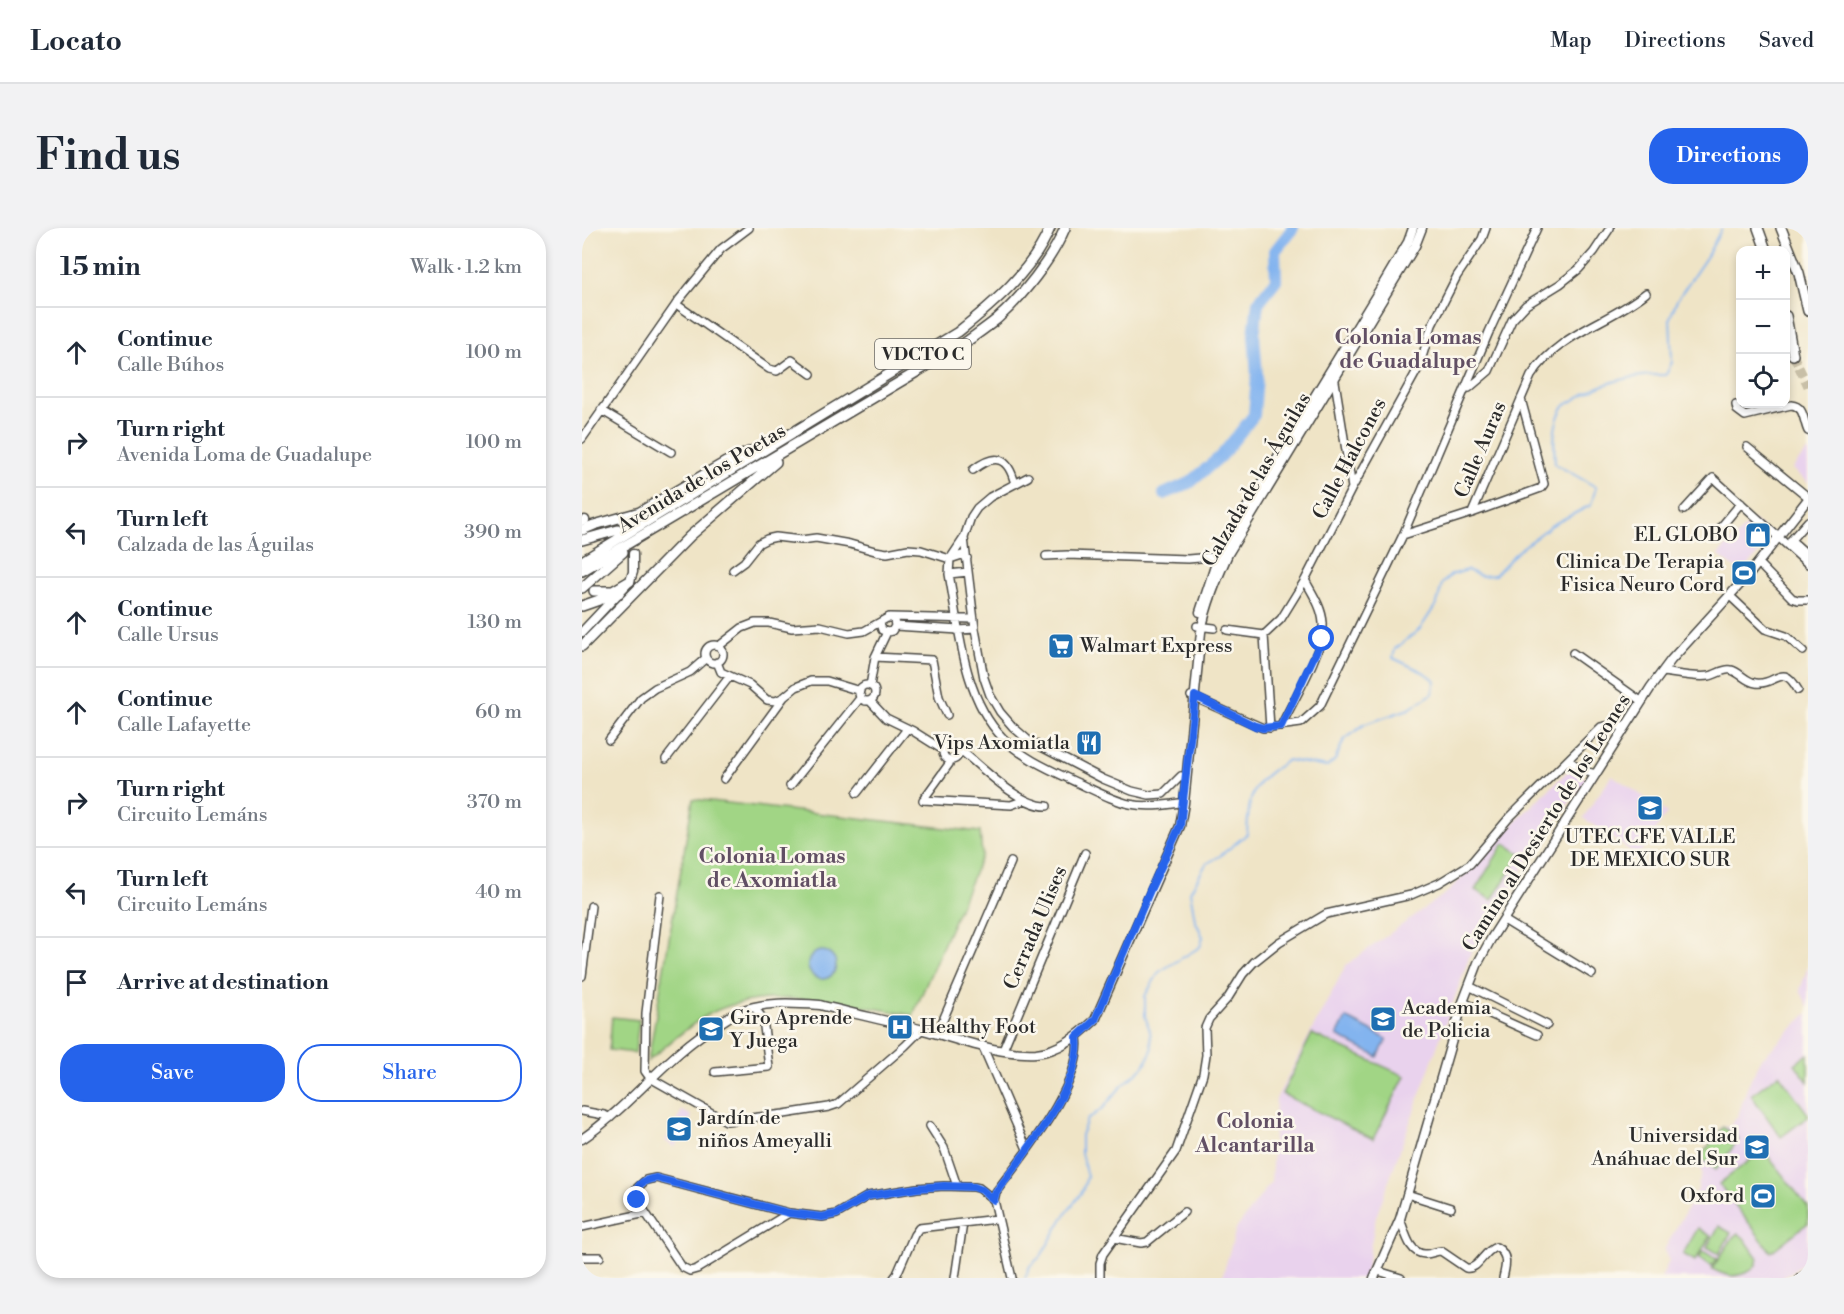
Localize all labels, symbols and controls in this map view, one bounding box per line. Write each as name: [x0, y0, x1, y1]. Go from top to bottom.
text: Locato: [30, 24, 122, 59]
text: Map: [1550, 28, 1592, 54]
text: Directions: [1625, 28, 1726, 54]
text: Saved: [1759, 28, 1814, 54]
button: Directions: [1649, 128, 1808, 184]
text: Find us: [36, 130, 180, 183]
map controls: [1736, 246, 1790, 408]
button: +: [1736, 246, 1790, 300]
text: 15 min: [60, 251, 141, 283]
text: Walk · 1.2 km: [410, 255, 522, 280]
button: −: [1736, 300, 1790, 354]
district label: Colonia Lomas de Guadalupe: [1334, 325, 1482, 375]
text: Continue: [117, 326, 213, 353]
icon: ahead: [60, 336, 93, 369]
road number: VDCTO C: [875, 339, 971, 369]
text: 100 m: [466, 340, 522, 365]
text: Calle Búhos: [117, 353, 224, 378]
button: locate: [1736, 354, 1790, 408]
street label: Calzada de las Águilas: [1196, 388, 1317, 572]
street label: Calle Halcones: [1307, 394, 1393, 524]
street label: Calle Auras: [1450, 398, 1512, 502]
text: Turn right: [117, 416, 225, 443]
street label: Avenida de los Poetas: [612, 419, 791, 540]
icon: right: [60, 426, 93, 459]
text: 100 m: [466, 430, 522, 455]
text: Avenida Loma de Guadalupe: [117, 443, 372, 468]
text: Turn left: [117, 506, 208, 533]
icon: left: [60, 516, 93, 549]
text: 390 m: [464, 520, 522, 545]
shop icon: EL GLOBO: [1743, 520, 1773, 550]
place label: EL GLOBO: [1634, 523, 1738, 548]
text: Calzada de las Águilas: [117, 533, 314, 558]
place label: Clinica De Terapia Fisica Neuro Cord: [1556, 550, 1725, 598]
sports icon: Clinica De Terapia Fisica Neuro Cord: [1729, 558, 1759, 588]
text: Continue: [117, 596, 213, 623]
icon: ahead: [60, 606, 93, 639]
text: 130 m: [467, 610, 522, 635]
text: Calle Ursus: [117, 623, 219, 648]
route start: [1308, 625, 1334, 651]
supermarket icon: Walmart Express: [1046, 631, 1076, 661]
place label: Walmart Express: [1079, 634, 1233, 659]
text: Continue: [117, 686, 213, 713]
street label: Camino al Desierto de los Leones: [1457, 690, 1637, 956]
icon: ahead: [60, 696, 93, 729]
text: 60 m: [475, 700, 522, 725]
text: Calle Lafayette: [117, 713, 251, 738]
restaurant icon: Vips Axomiatla: [1074, 728, 1104, 758]
place label: Vips Axomiatla: [933, 731, 1071, 756]
text: Turn right: [117, 776, 225, 803]
icon: right: [60, 786, 93, 819]
text: 370 m: [467, 790, 522, 815]
school or university icon: UTEC CFE VALLE DE MEXICO SUR: [1635, 793, 1665, 823]
text: Circuito Lemáns: [117, 803, 267, 828]
place label: UTEC CFE VALLE DE MEXICO SUR: [1564, 825, 1736, 873]
district label: Colonia Lomas de Axomiatla: [698, 844, 846, 894]
street label: Cerrada Ulises: [999, 862, 1073, 994]
text: Turn left: [117, 866, 208, 893]
icon: left: [60, 876, 93, 909]
text: 40 m: [475, 880, 522, 905]
text: Circuito Lemáns: [117, 893, 267, 918]
icon: arrive: [60, 966, 93, 999]
text: Arrive at destination: [117, 969, 329, 996]
place label: Academia de Policia: [1401, 996, 1492, 1044]
school or university icon: Academia de Policia: [1368, 1004, 1398, 1034]
place label: Giro Aprende Y Juega: [729, 1006, 852, 1054]
hospital icon: Healthy Foot: [885, 1012, 915, 1042]
school or university icon: Giro Aprende Y Juega: [696, 1014, 726, 1044]
place label: Healthy Foot: [920, 1015, 1036, 1040]
button: Save: [60, 1044, 285, 1102]
button: Share: [297, 1044, 522, 1102]
place label: Jardín de niños Ameyalli: [697, 1106, 832, 1154]
district label: Colonia Alcantarilla: [1194, 1109, 1315, 1159]
school or university icon: Jardín de niños Ameyalli: [664, 1114, 694, 1144]
place label: Universidad Anáhuac del Sur: [1591, 1124, 1739, 1172]
school or university icon: Universidad Anáhuac del Sur: [1742, 1132, 1772, 1162]
sports icon: Oxford: [1748, 1181, 1778, 1211]
place label: Oxford: [1680, 1184, 1745, 1209]
route end: [623, 1186, 649, 1212]

